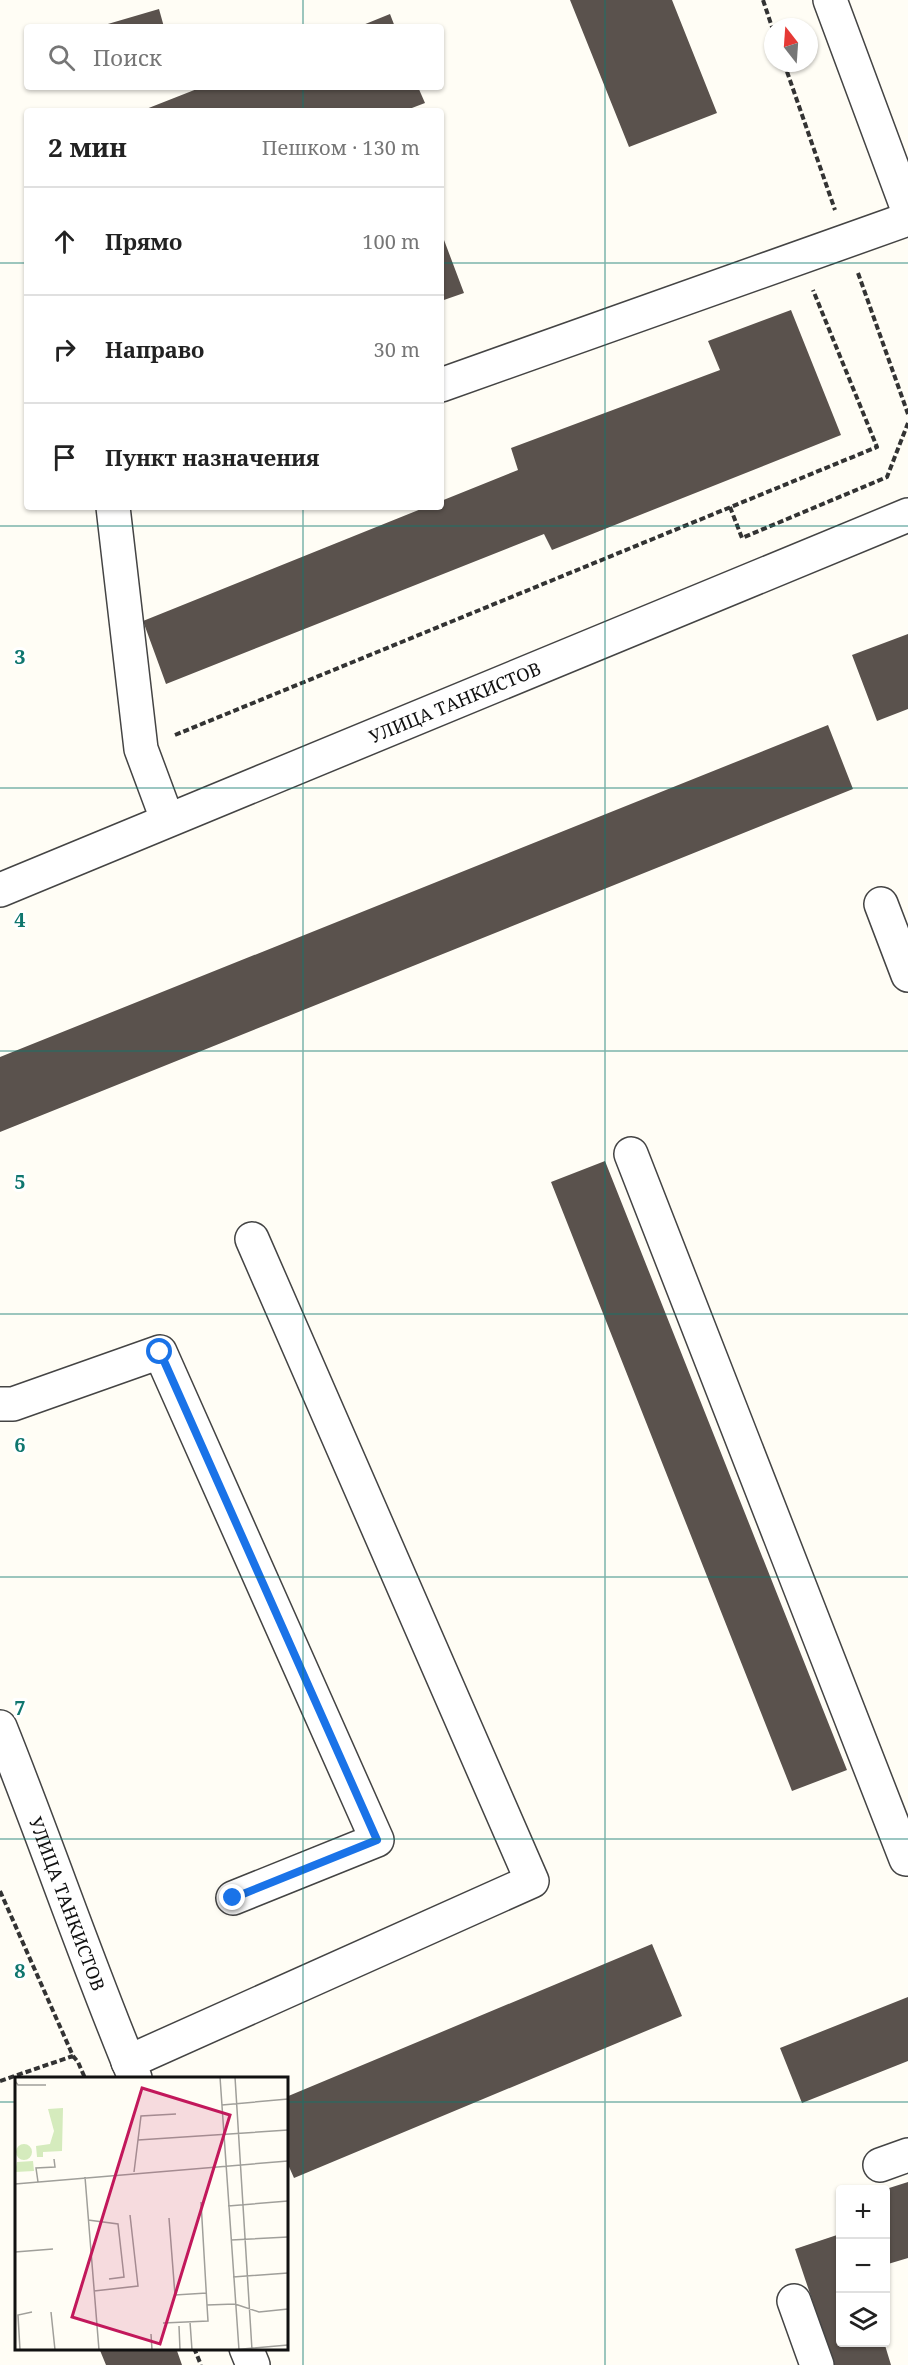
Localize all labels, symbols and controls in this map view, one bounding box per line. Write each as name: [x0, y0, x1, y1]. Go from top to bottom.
north arrow: [764, 18, 818, 72]
search box: [24, 24, 444, 90]
icon: search: [45, 41, 78, 74]
text: Поиск: [93, 42, 162, 72]
text: 2 мин: [48, 129, 127, 165]
text: Пешком · 130 m: [262, 134, 420, 161]
icon: ahead: [48, 225, 81, 258]
text: Прямо: [105, 226, 182, 256]
text: 100 m: [362, 228, 420, 255]
icon: right: [48, 333, 81, 366]
text: Направо: [105, 334, 204, 364]
text: 30 m: [374, 336, 420, 363]
icon: arrive: [48, 441, 81, 474]
text: Пункт назначения: [105, 442, 319, 472]
text: 3: [14, 643, 26, 670]
street label: УЛИЦА ТАНКИСТОВ: [365, 656, 544, 748]
text: 4: [14, 906, 26, 933]
text: 5: [14, 1168, 26, 1195]
route start: [146, 1338, 172, 1364]
text: 6: [14, 1431, 26, 1458]
text: 7: [14, 1694, 26, 1721]
street label: УЛИЦА ТАНКИСТОВ: [24, 1813, 111, 1994]
route end: [219, 1884, 245, 1910]
text: 8: [14, 1957, 26, 1984]
inset map: [15, 2077, 288, 2350]
map controls: [836, 2185, 890, 2347]
button: +: [836, 2185, 890, 2239]
button: −: [836, 2239, 890, 2293]
button: layers: [836, 2293, 890, 2347]

